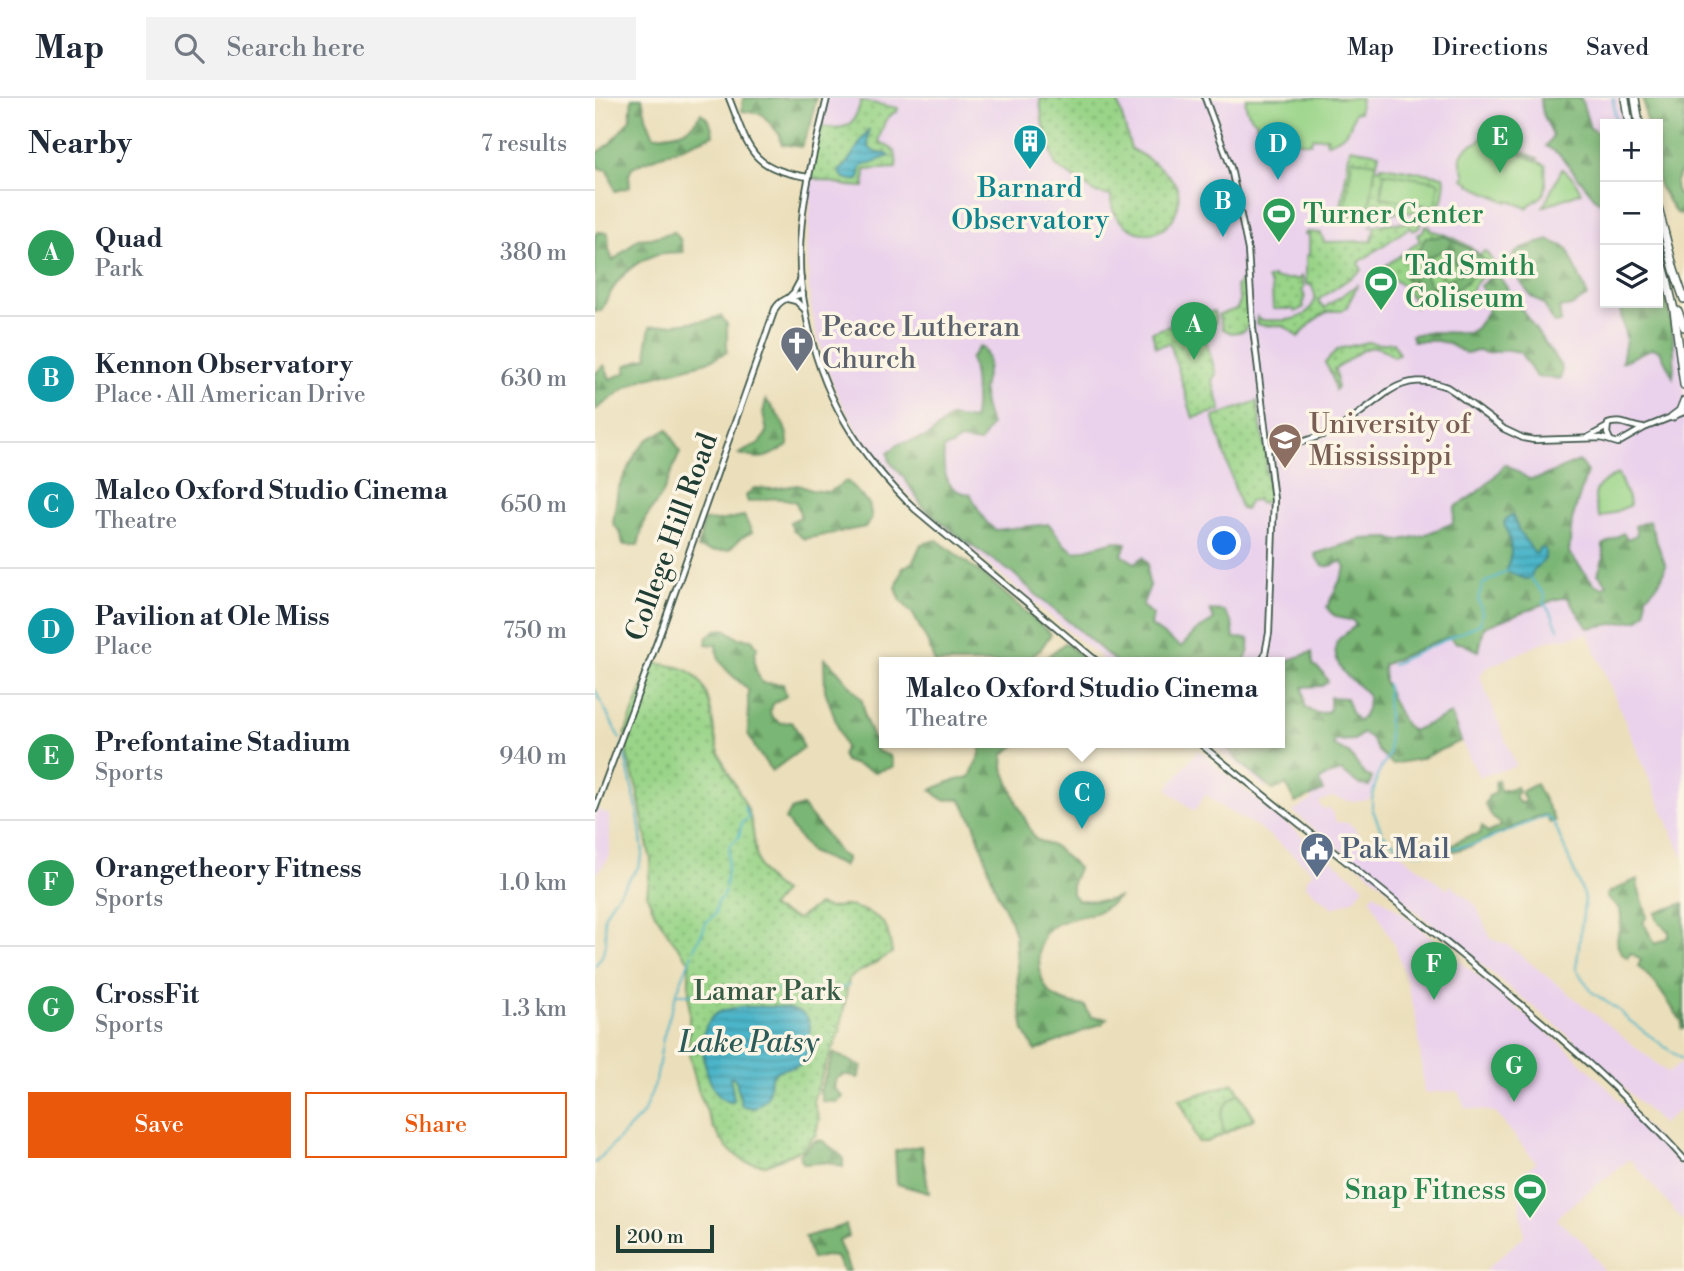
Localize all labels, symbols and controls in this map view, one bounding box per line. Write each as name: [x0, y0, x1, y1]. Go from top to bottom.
search box: [146, 17, 636, 80]
text: Map: [35, 28, 104, 69]
icon: search: [170, 29, 208, 67]
text: Search here: [226, 32, 365, 64]
text: Map: [1347, 33, 1394, 63]
text: Directions: [1432, 33, 1548, 63]
text: Saved: [1586, 33, 1649, 63]
pin: E: [1477, 115, 1523, 173]
map controls: [1600, 119, 1663, 308]
button: +: [1600, 119, 1663, 182]
building icon: Barnard Observatory: [1011, 122, 1049, 171]
pin: D: [1255, 122, 1301, 180]
text: Nearby: [28, 125, 132, 163]
text: 7 results: [481, 130, 567, 158]
place label: Barnard Observatory: [951, 171, 1109, 238]
pin: B: [1200, 179, 1246, 237]
button: −: [1600, 182, 1663, 245]
sports icon: Turner Center: [1260, 195, 1298, 244]
place label: Turner Center: [1303, 197, 1484, 232]
text: Quad: [95, 223, 163, 255]
text: A: [43, 239, 59, 267]
text: 380 m: [500, 239, 567, 267]
button: layers: [1600, 245, 1663, 308]
place label: Tad Smith Coliseum: [1405, 249, 1536, 316]
text: Park: [95, 255, 143, 283]
sports icon: Tad Smith Coliseum: [1362, 263, 1400, 312]
pin: A: [1171, 302, 1217, 360]
place label: Peace Lutheran Church: [822, 310, 1020, 377]
church icon: Peace Lutheran Church: [778, 324, 816, 373]
text: Kennon Observatory: [95, 349, 353, 381]
text: B: [42, 365, 60, 393]
text: 630 m: [500, 365, 567, 393]
text: Place · All American Drive: [95, 381, 366, 409]
place label: University of Mississippi: [1309, 407, 1472, 474]
school or university icon: University of Mississippi: [1266, 421, 1304, 470]
street label: College Hill Road: [618, 428, 726, 646]
text: Malco Oxford Studio Cinema: [95, 475, 448, 507]
text: C: [43, 491, 59, 519]
text: 650 m: [500, 491, 567, 519]
text: Theatre: [95, 507, 177, 535]
your location: [1207, 526, 1241, 560]
text: Pavilion at Ole Miss: [95, 601, 330, 633]
text: D: [42, 617, 60, 645]
text: 750 m: [503, 617, 567, 645]
text: Place: [95, 633, 152, 661]
popup: [879, 657, 1285, 748]
text: Malco Oxford Studio Cinema: [906, 673, 1258, 705]
text: Theatre: [906, 705, 988, 733]
text: Prefontaine Stadium: [95, 727, 350, 759]
text: E: [43, 743, 59, 771]
text: 940 m: [499, 743, 567, 771]
text: Sports: [95, 759, 163, 787]
pin: C: [1059, 771, 1105, 829]
public building icon: Pak Mail: [1298, 830, 1336, 879]
place label: Pak Mail: [1341, 832, 1450, 867]
text: Orangetheory Fitness: [95, 853, 362, 885]
text: F: [43, 869, 59, 897]
text: 1.0 km: [499, 869, 567, 897]
text: Sports: [95, 885, 163, 913]
pin: F: [1411, 942, 1457, 1000]
park label: Lamar Park: [693, 974, 842, 1009]
text: CrossFit: [95, 979, 199, 1011]
text: G: [42, 995, 60, 1023]
text: 1.3 km: [502, 995, 567, 1023]
text: Sports: [95, 1011, 163, 1039]
water label: Lake Patsy: [678, 1024, 821, 1062]
pin: G: [1491, 1044, 1537, 1102]
button: Save: [28, 1092, 291, 1158]
button: Share: [305, 1092, 567, 1158]
sports icon: Snap Fitness: [1511, 1171, 1549, 1220]
place label: Snap Fitness: [1345, 1173, 1506, 1208]
scale bar: [616, 1222, 714, 1254]
text: 200 m: [627, 1225, 684, 1249]

